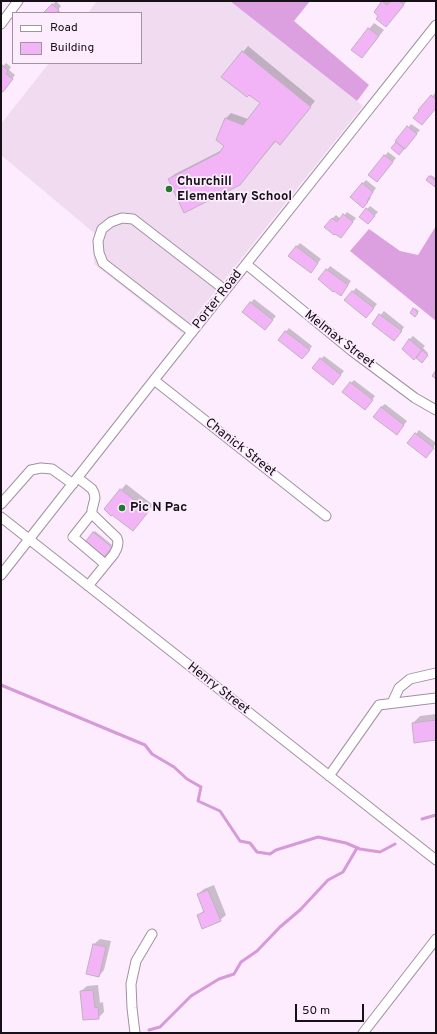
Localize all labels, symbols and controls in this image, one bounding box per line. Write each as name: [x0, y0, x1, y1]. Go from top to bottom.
legend: [12, 12, 142, 64]
text: Road: [50, 20, 78, 36]
text: Building: [50, 40, 94, 56]
place label: Churchill Elementary School: [177, 174, 292, 205]
marker: Churchill Elementary School: [164, 184, 174, 194]
street label: Porter Road: [190, 267, 246, 333]
street label: Melmax Street: [301, 308, 377, 372]
street label: Chanick Street: [201, 415, 279, 481]
place label: Pic N Pac: [130, 500, 187, 516]
marker: Pic N Pac: [117, 503, 127, 513]
street label: Henry Street: [184, 660, 252, 718]
scale bar: [297, 996, 366, 1022]
text: 50 m: [302, 1003, 330, 1019]

